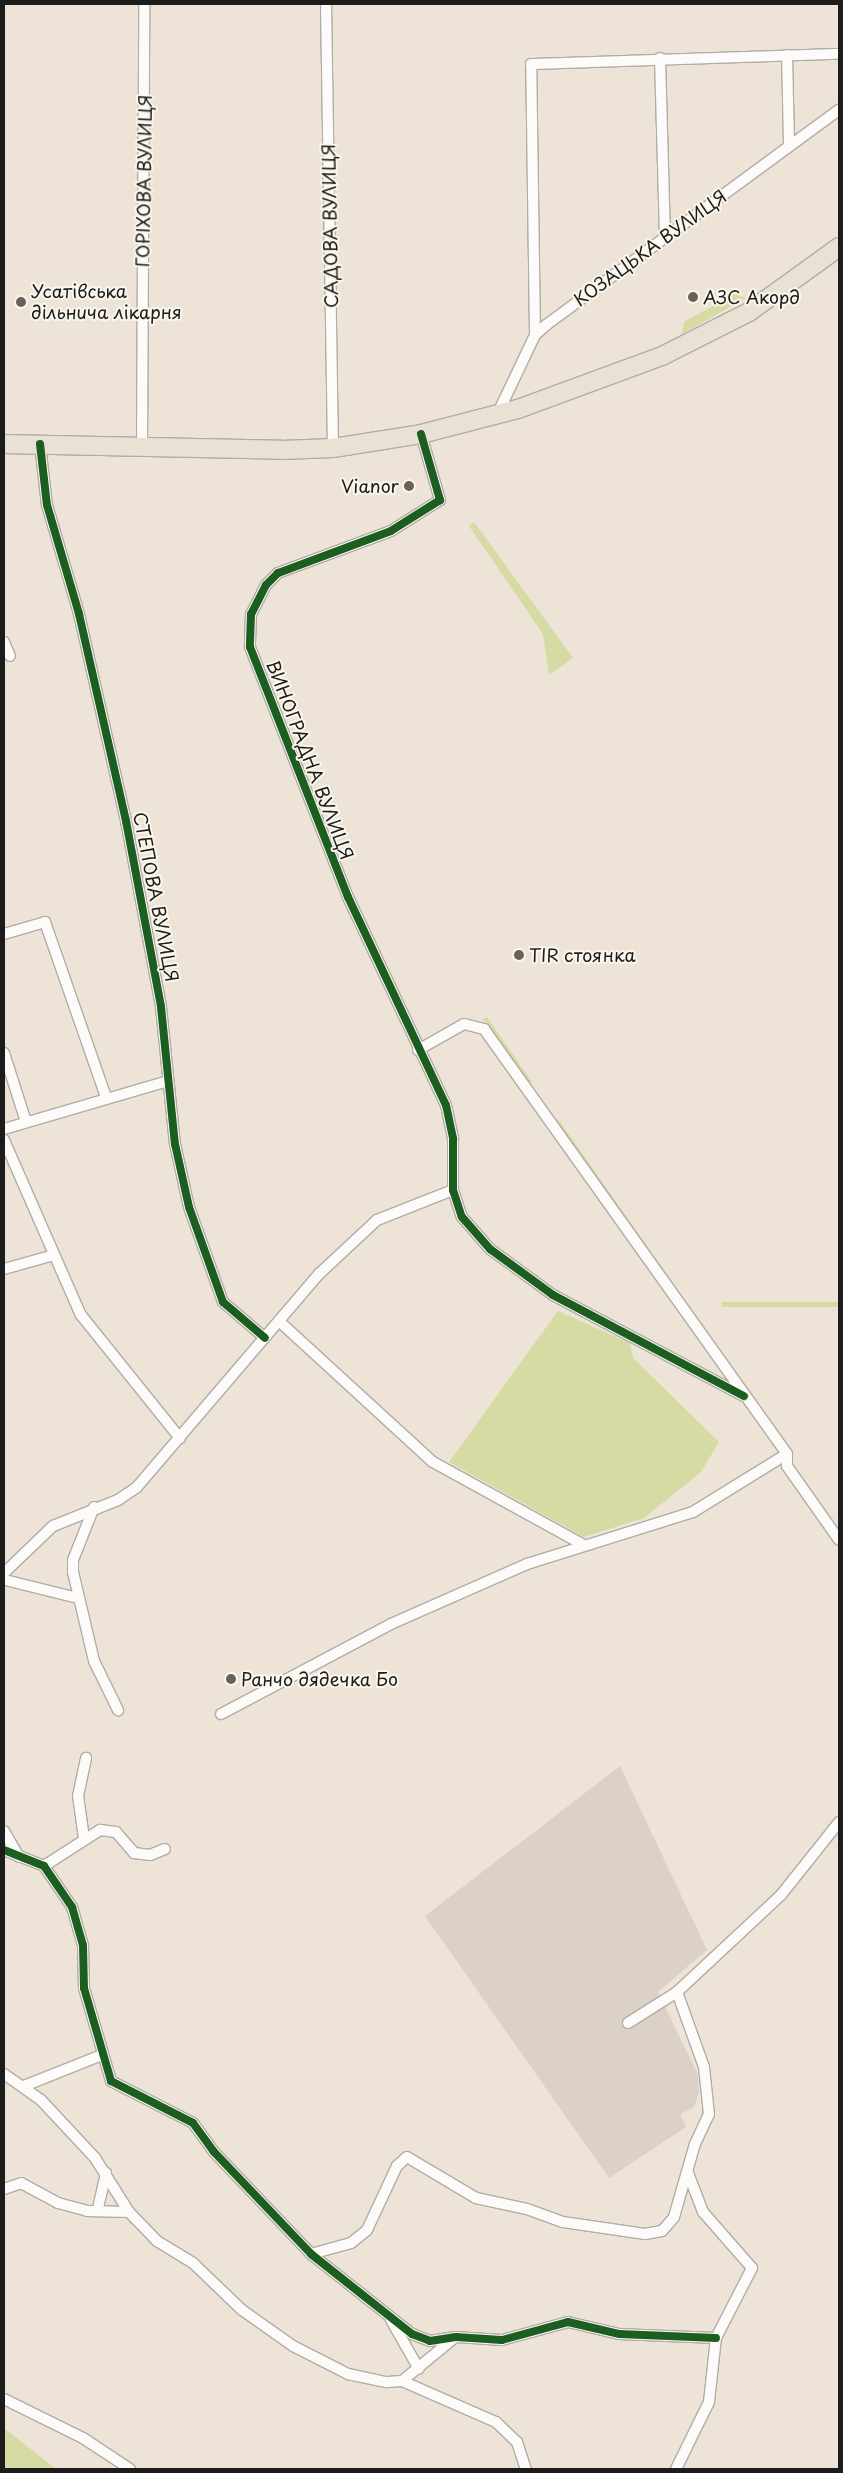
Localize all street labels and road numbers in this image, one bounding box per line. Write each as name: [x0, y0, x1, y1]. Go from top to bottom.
street label: ГОРІХОВА ВУЛИЦЯ: [132, 95, 156, 267]
street label: САДОВА ВУЛИЦЯ: [318, 144, 342, 308]
street label: КОЗАЦЬКА ВУЛИЦЯ: [569, 185, 731, 311]
street label: ВИНОГРАДНА ВУЛИЦЯ: [262, 657, 358, 863]
street label: СТЕПОВА ВУЛИЦЯ: [129, 810, 183, 984]

